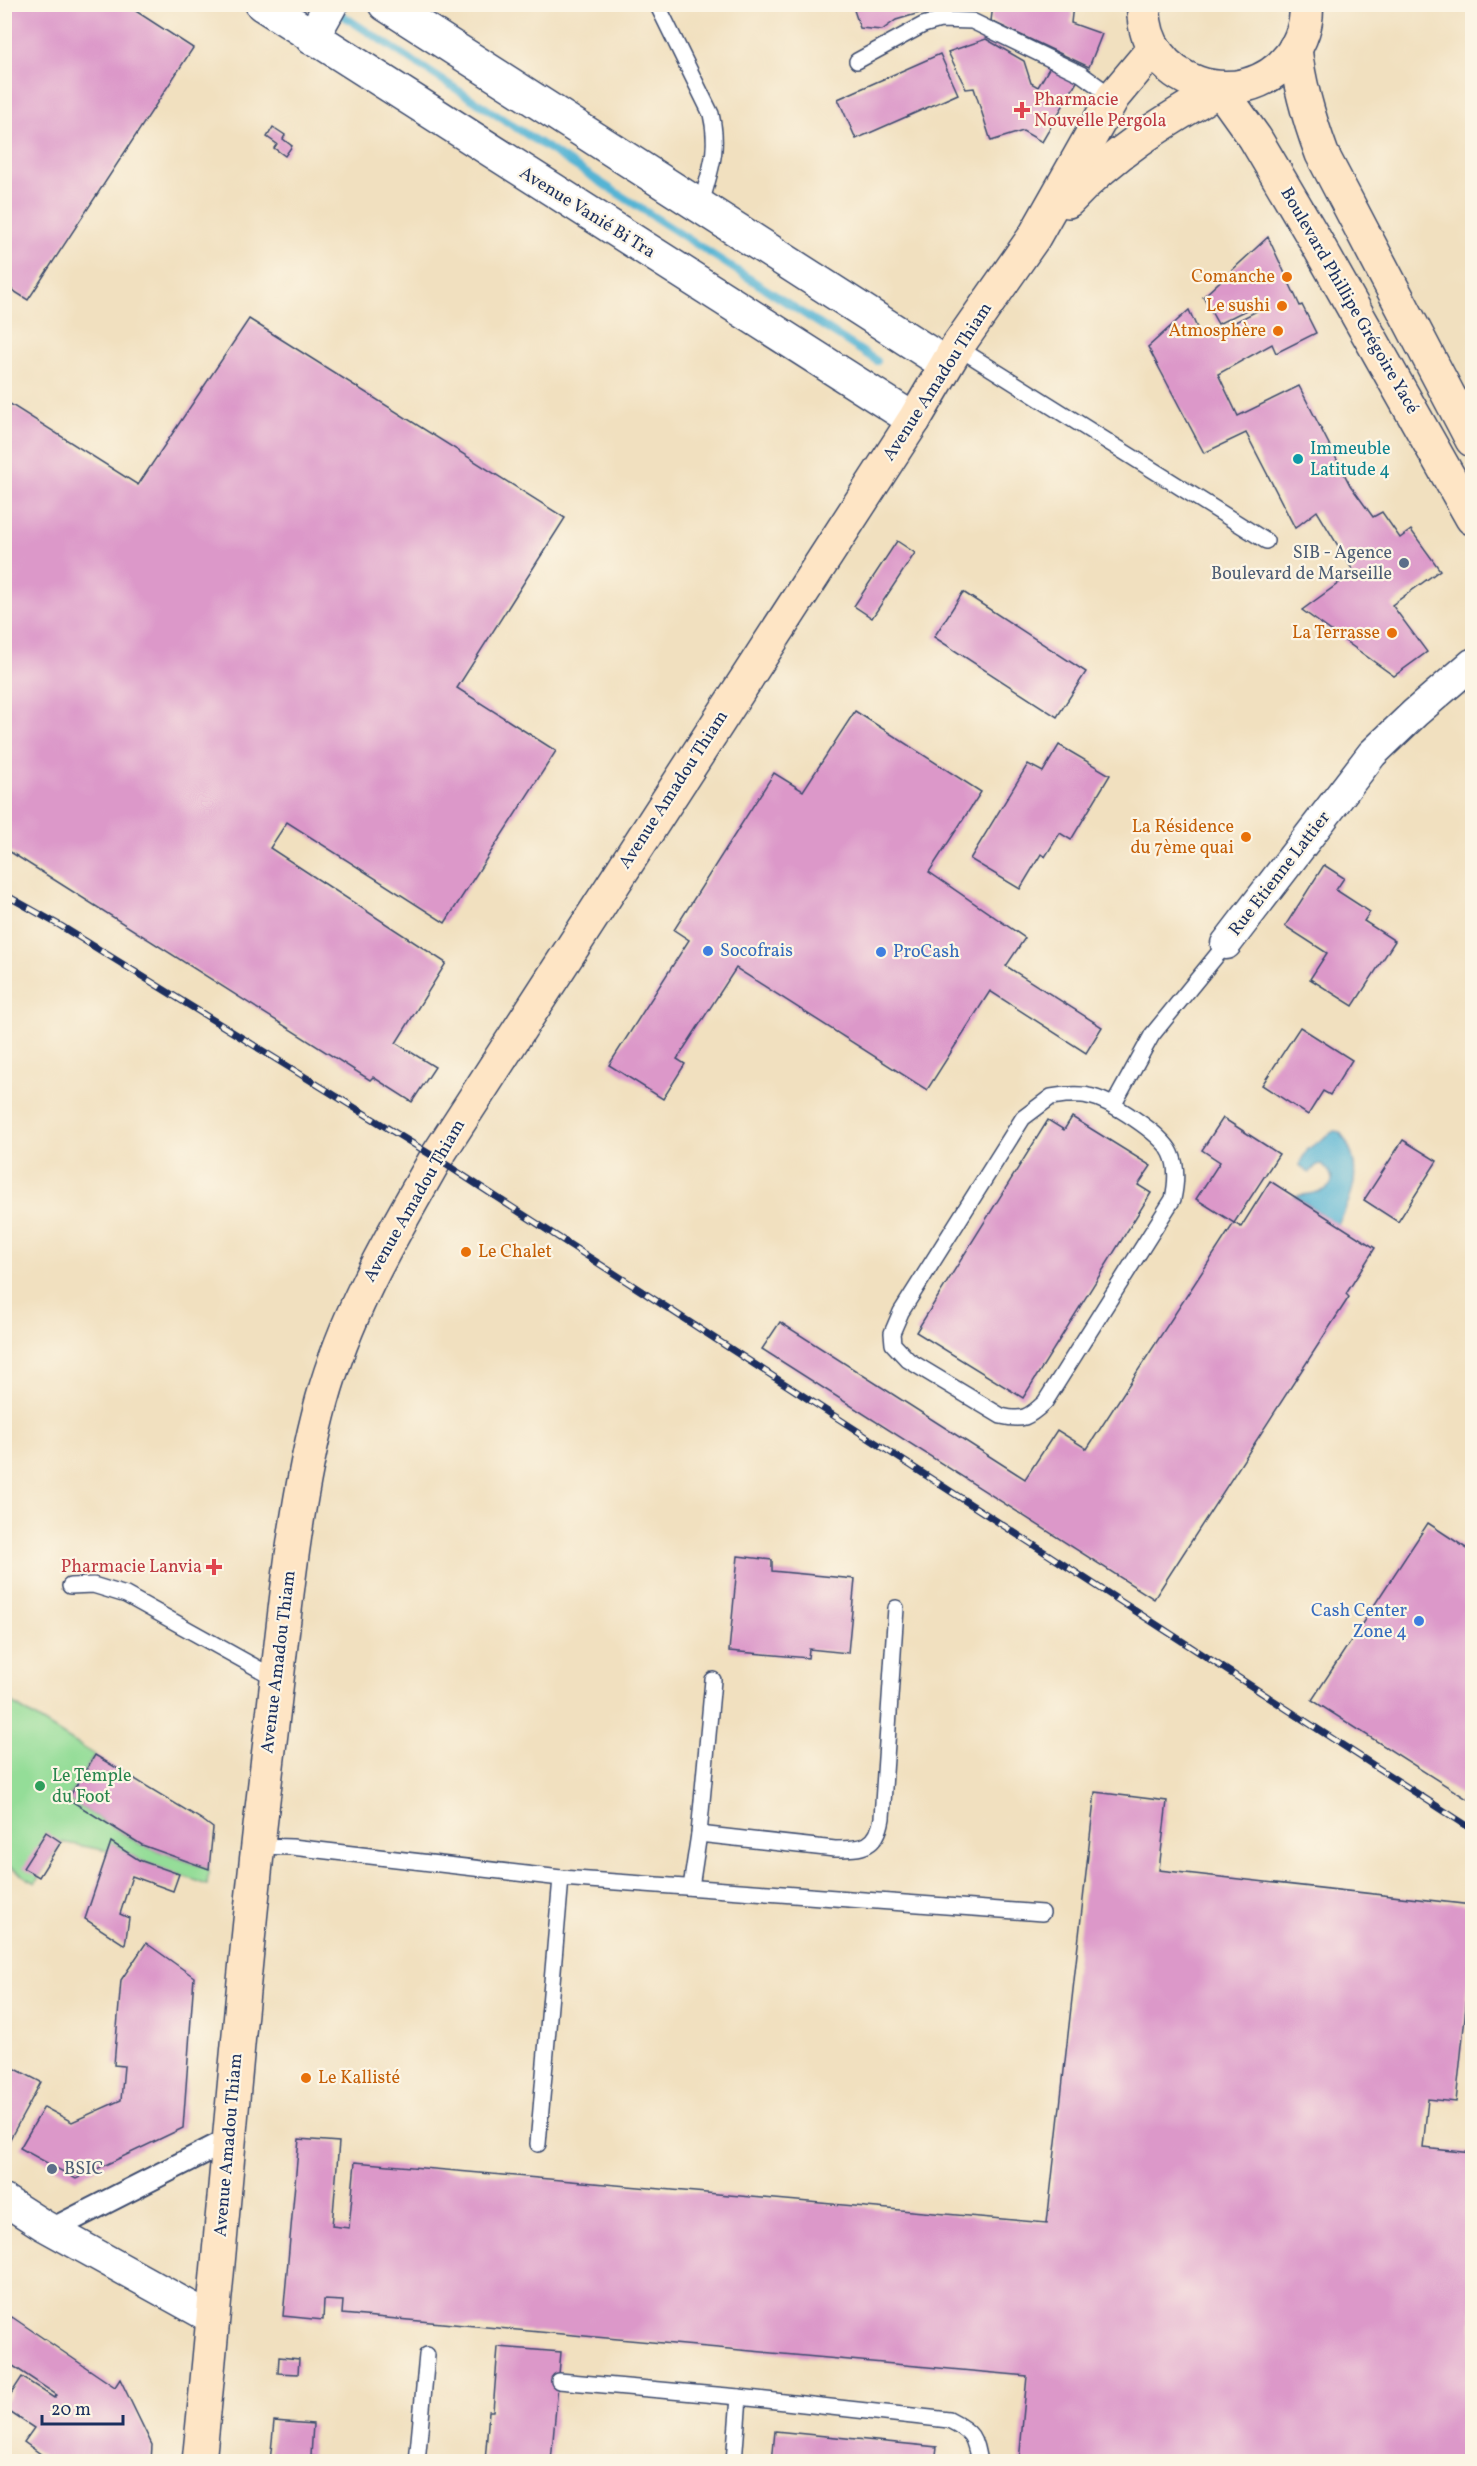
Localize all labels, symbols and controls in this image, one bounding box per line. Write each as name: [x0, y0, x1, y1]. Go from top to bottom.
place label: Pharmacie Nouvelle Pergola: [1034, 88, 1166, 134]
marker: Pharmacie Nouvelle Pergola: [1015, 103, 1029, 117]
street label: Avenue Vanié Bi Tra: [514, 161, 660, 265]
street label: Boulevard Phillipe Grégoire Yacé: [1274, 183, 1424, 419]
place label: Comanche: [1191, 265, 1275, 290]
marker: Comanche: [1280, 270, 1294, 284]
place label: Le sushi: [1206, 294, 1270, 319]
street label: Avenue Amadou Thiam: [877, 298, 999, 466]
marker: Le sushi: [1275, 299, 1289, 313]
place label: Atmosphère: [1169, 319, 1266, 344]
marker: Atmosphère: [1271, 324, 1285, 338]
place label: Immeuble Latitude 4: [1310, 437, 1391, 483]
marker: Immeuble Latitude 4: [1291, 452, 1305, 466]
place label: SIB - Agence Boulevard de Marseille: [1211, 541, 1392, 587]
marker: SIB - Agence Boulevard de Marseille: [1397, 556, 1411, 570]
place label: La Terrasse: [1292, 621, 1380, 646]
marker: La Terrasse: [1385, 626, 1399, 640]
street label: Avenue Amadou Thiam: [613, 706, 735, 874]
street label: Rue Etienne Lattier: [1223, 806, 1337, 942]
place label: La Résidence du 7ème quai: [1130, 815, 1234, 861]
marker: La Résidence du 7ème quai: [1239, 830, 1253, 844]
place label: Socofrais: [720, 939, 793, 964]
place label: ProCash: [893, 940, 960, 965]
marker: Socofrais: [701, 944, 715, 958]
marker: ProCash: [874, 945, 888, 959]
street label: Avenue Amadou Thiam: [358, 1115, 472, 1287]
place label: Le Chalet: [478, 1240, 552, 1265]
marker: Le Chalet: [459, 1245, 473, 1259]
place label: Pharmacie Lanvia: [61, 1555, 202, 1580]
marker: Pharmacie Lanvia: [207, 1560, 221, 1574]
street label: Avenue Amadou Thiam: [255, 1569, 303, 1755]
place label: Cash Center Zone 4: [1311, 1599, 1407, 1645]
marker: Cash Center Zone 4: [1412, 1614, 1426, 1628]
place label: Le Temple du Foot: [52, 1764, 131, 1810]
marker: Le Temple du Foot: [33, 1779, 47, 1793]
street label: Avenue Amadou Thiam: [209, 2052, 249, 2238]
place label: Le Kallisté: [318, 2066, 400, 2091]
marker: Le Kallisté: [299, 2071, 313, 2085]
place label: BSIC: [64, 2157, 103, 2182]
marker: BSIC: [45, 2162, 59, 2176]
scale bar: [42, 2388, 123, 2426]
text: 20 m: [51, 2398, 91, 2423]

